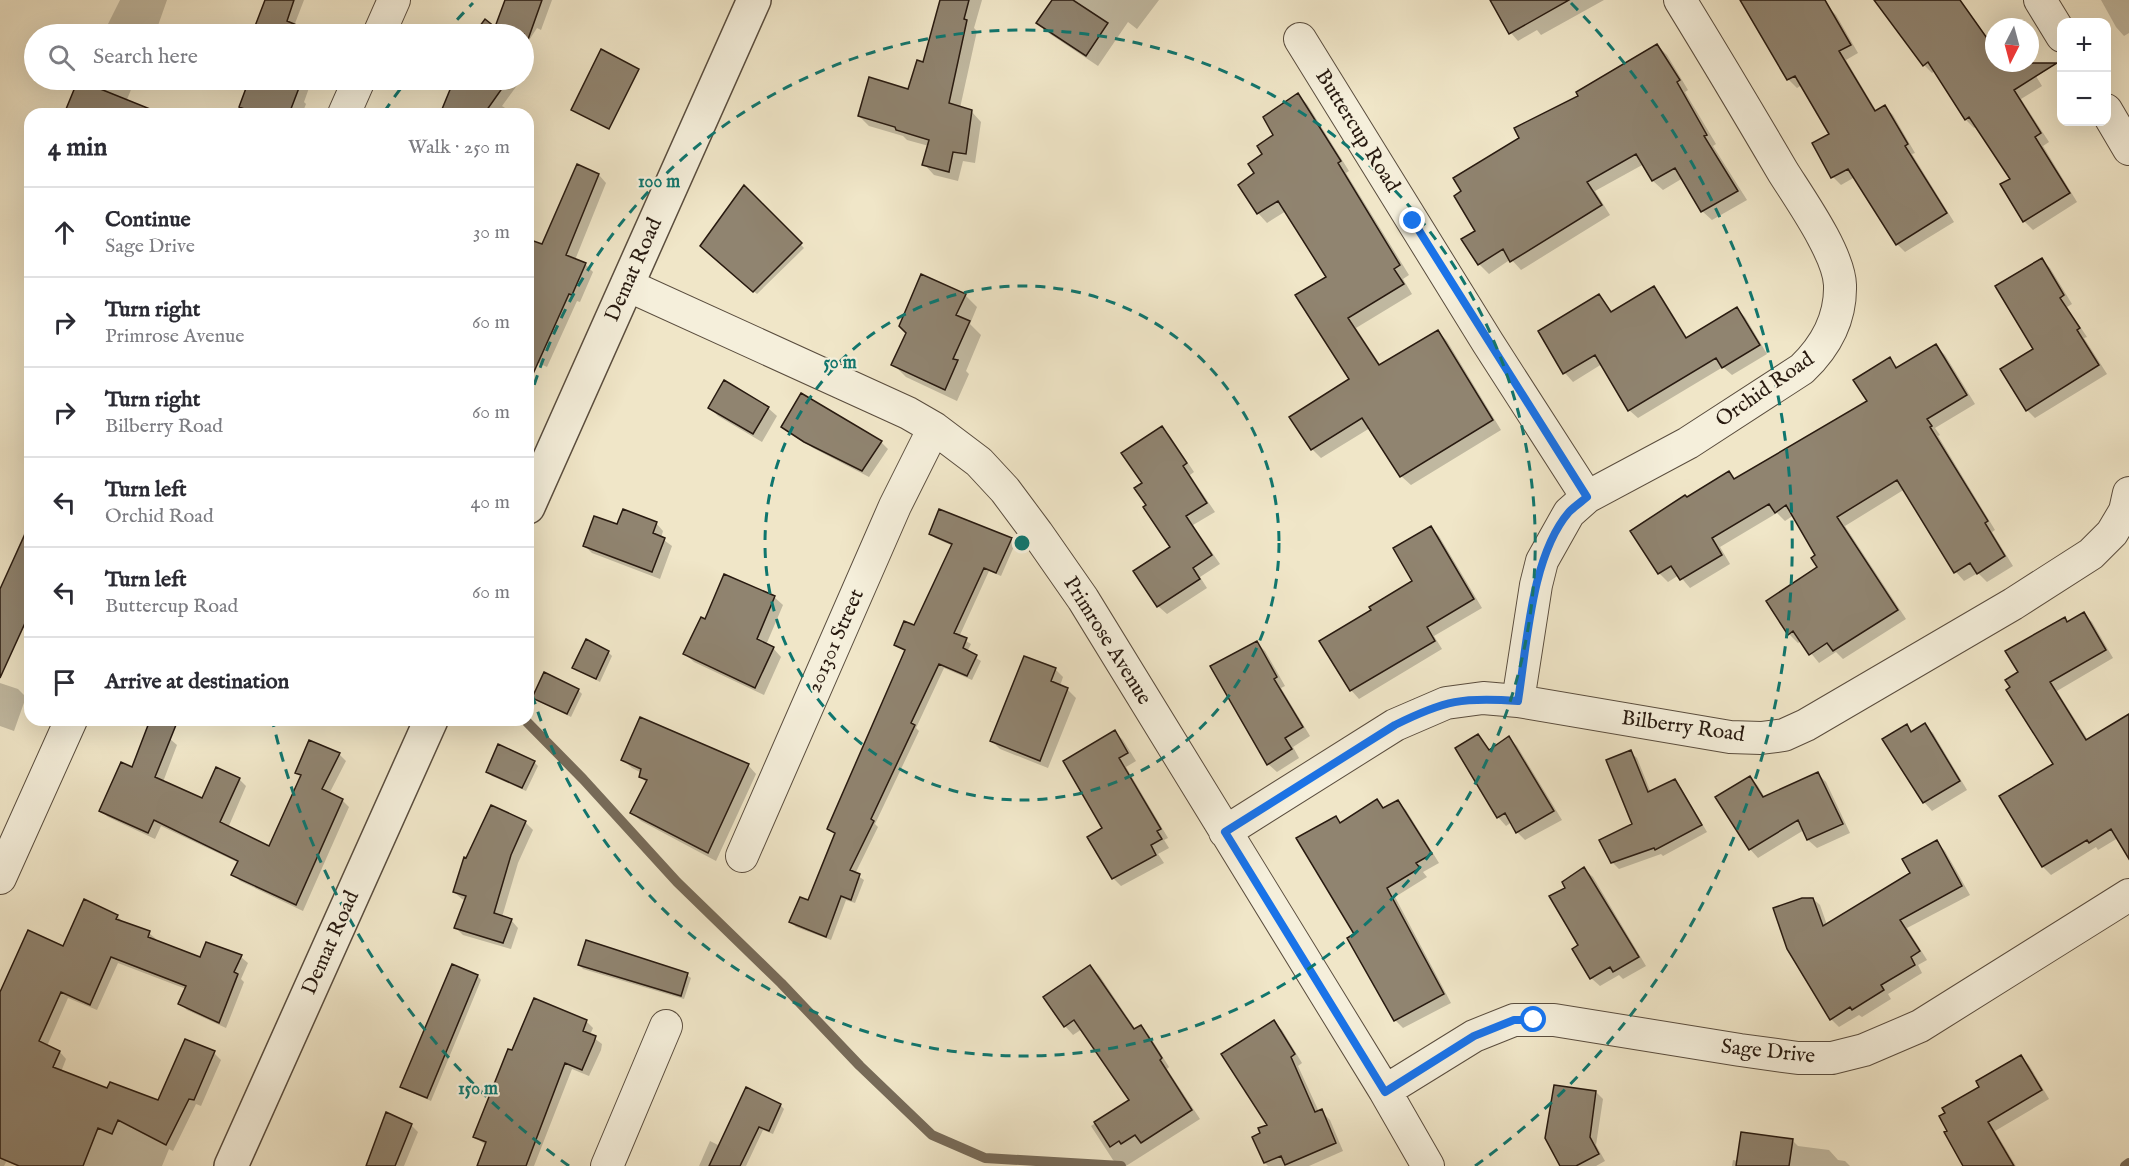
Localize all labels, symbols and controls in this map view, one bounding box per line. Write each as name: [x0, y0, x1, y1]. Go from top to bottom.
north arrow: [1985, 18, 2039, 72]
map controls: [2057, 18, 2111, 126]
button: +: [2057, 18, 2111, 72]
search box: [24, 24, 534, 90]
icon: search: [45, 41, 78, 74]
text: Search here: [93, 43, 198, 71]
street label: Buttercup Road: [1308, 65, 1406, 198]
button: −: [2057, 72, 2111, 126]
text: 4 min: [48, 131, 107, 164]
text: Walk · 250 m: [408, 135, 510, 160]
text: 100 m: [638, 171, 680, 194]
text: Continue: [105, 206, 191, 234]
route end: [1399, 207, 1425, 233]
street label: Demat Road: [599, 213, 669, 326]
icon: ahead: [48, 216, 81, 249]
text: 30 m: [473, 220, 510, 245]
text: Sage Drive: [105, 234, 195, 259]
text: Turn right: [105, 296, 200, 324]
icon: right: [48, 306, 81, 339]
text: 60 m: [472, 310, 510, 335]
text: Primrose Avenue: [105, 324, 245, 349]
street label: Orchid Road: [1711, 346, 1820, 434]
text: 50 m: [823, 352, 857, 375]
text: Turn right: [105, 386, 200, 414]
icon: right: [48, 396, 81, 429]
text: 60 m: [472, 400, 510, 425]
text: Bilberry Road: [105, 414, 223, 439]
text: Turn left: [105, 476, 187, 504]
icon: left: [48, 486, 81, 519]
text: 40 m: [471, 490, 510, 515]
text: Orchid Road: [105, 504, 214, 529]
centre of rings: [1012, 533, 1032, 553]
text: Turn left: [105, 566, 187, 594]
street label: Primrose Avenue: [1057, 572, 1157, 711]
icon: left: [48, 576, 81, 609]
text: 60 m: [472, 580, 510, 605]
street label: 201301 Street: [801, 585, 871, 697]
text: Buttercup Road: [105, 594, 238, 619]
icon: arrive: [48, 666, 81, 699]
text: Arrive at destination: [105, 668, 289, 696]
street label: Bilberry Road: [1620, 705, 1747, 749]
street label: Demat Road: [296, 886, 366, 999]
route start: [1520, 1006, 1546, 1032]
street label: Sage Drive: [1720, 1034, 1817, 1070]
text: 150 m: [458, 1078, 498, 1101]

